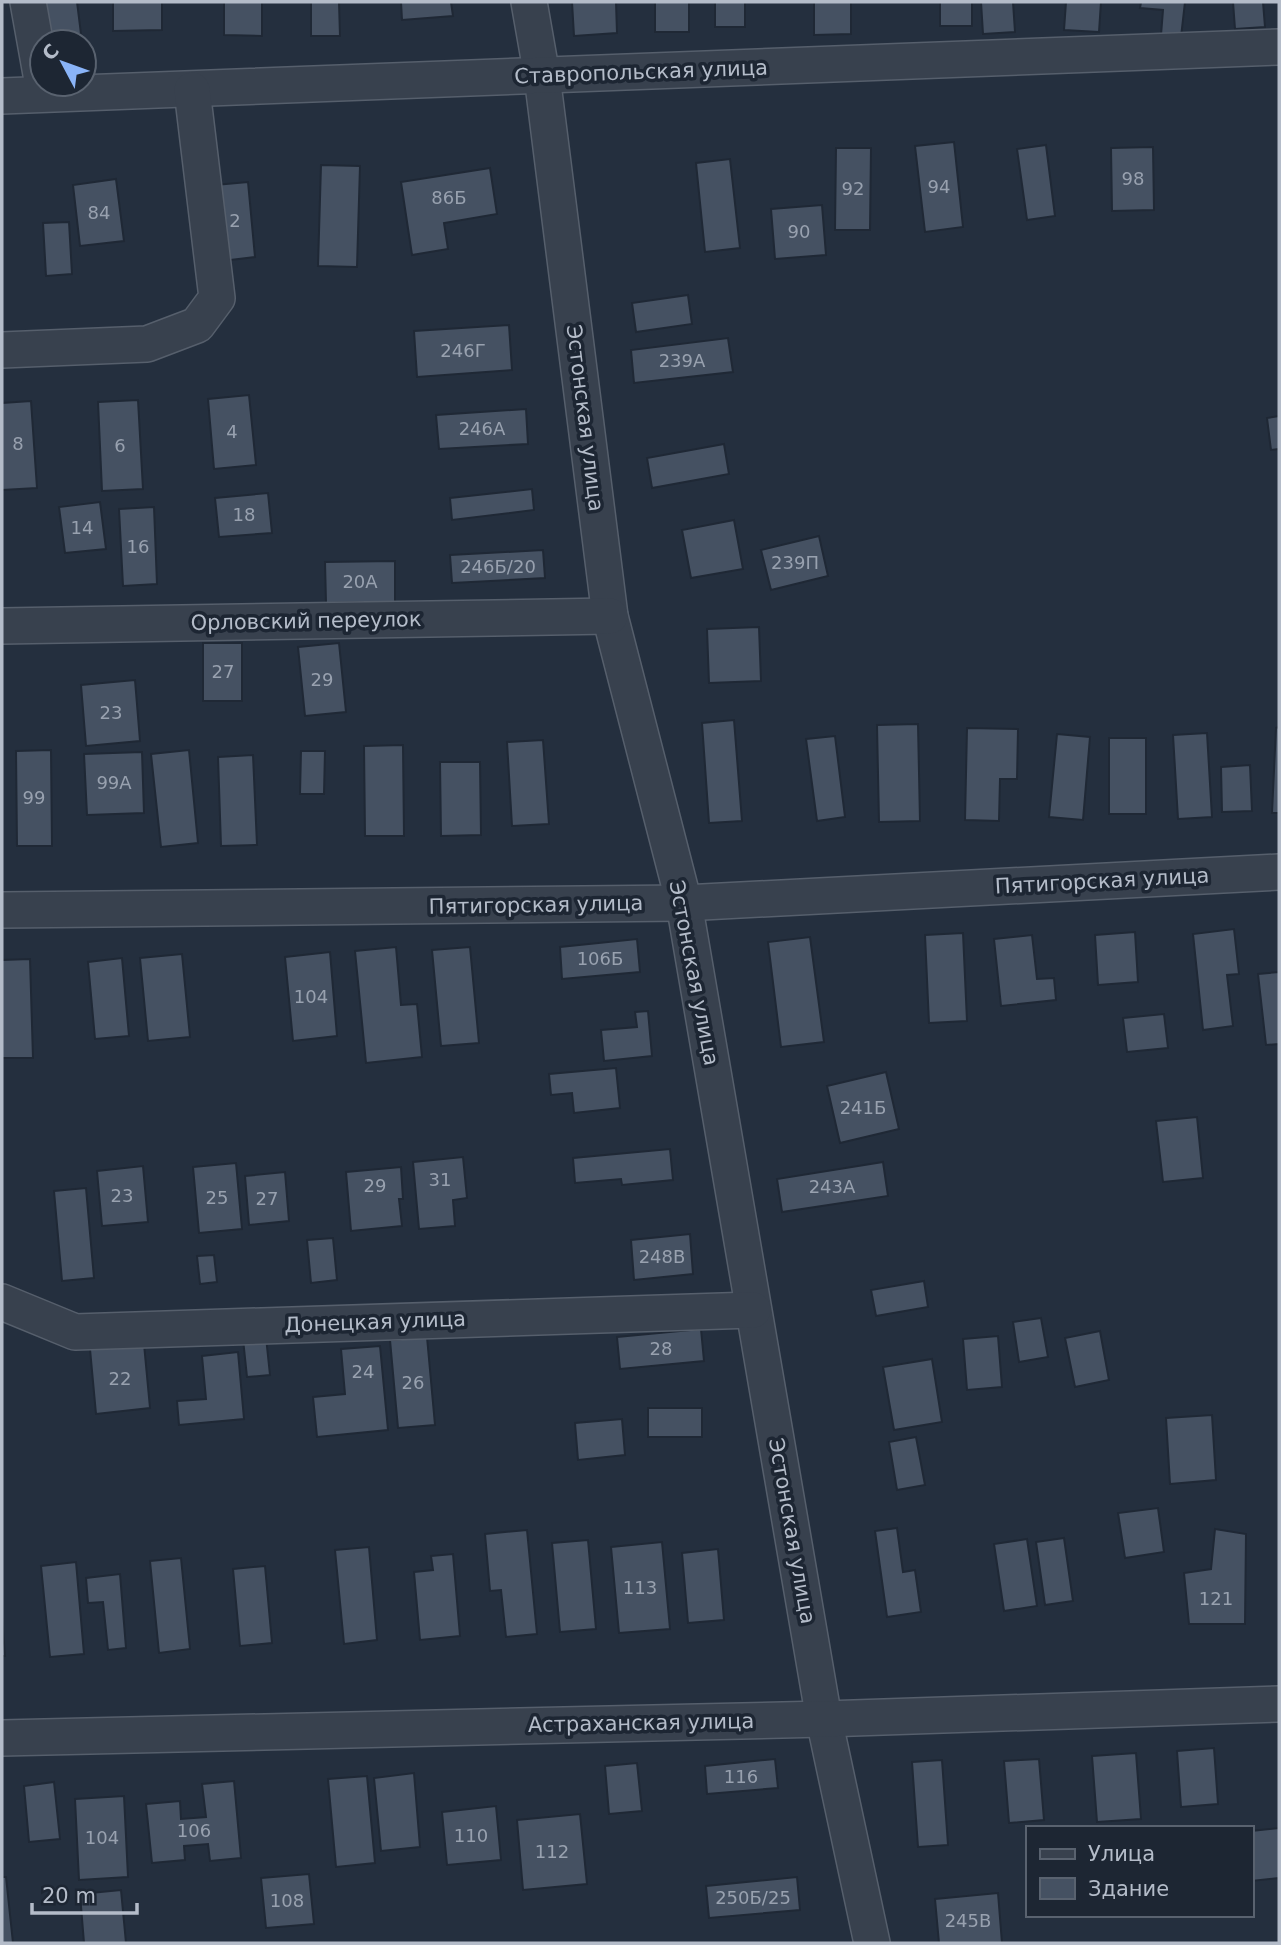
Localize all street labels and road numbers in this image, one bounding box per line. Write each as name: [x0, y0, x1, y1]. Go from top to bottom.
street label: Ставропольская улица: [514, 56, 768, 88]
street label: Эстонская улица: [562, 323, 608, 513]
street label: Орловский переулок: [190, 607, 422, 635]
street label: Пятигорская улица: [994, 863, 1210, 899]
street label: Эстонская улица: [664, 878, 724, 1068]
street label: Пятигорская улица: [429, 891, 643, 919]
street label: Донецкая улица: [284, 1307, 466, 1337]
street label: Эстонская улица: [764, 1436, 820, 1626]
street label: Астраханская улица: [528, 1709, 754, 1737]

